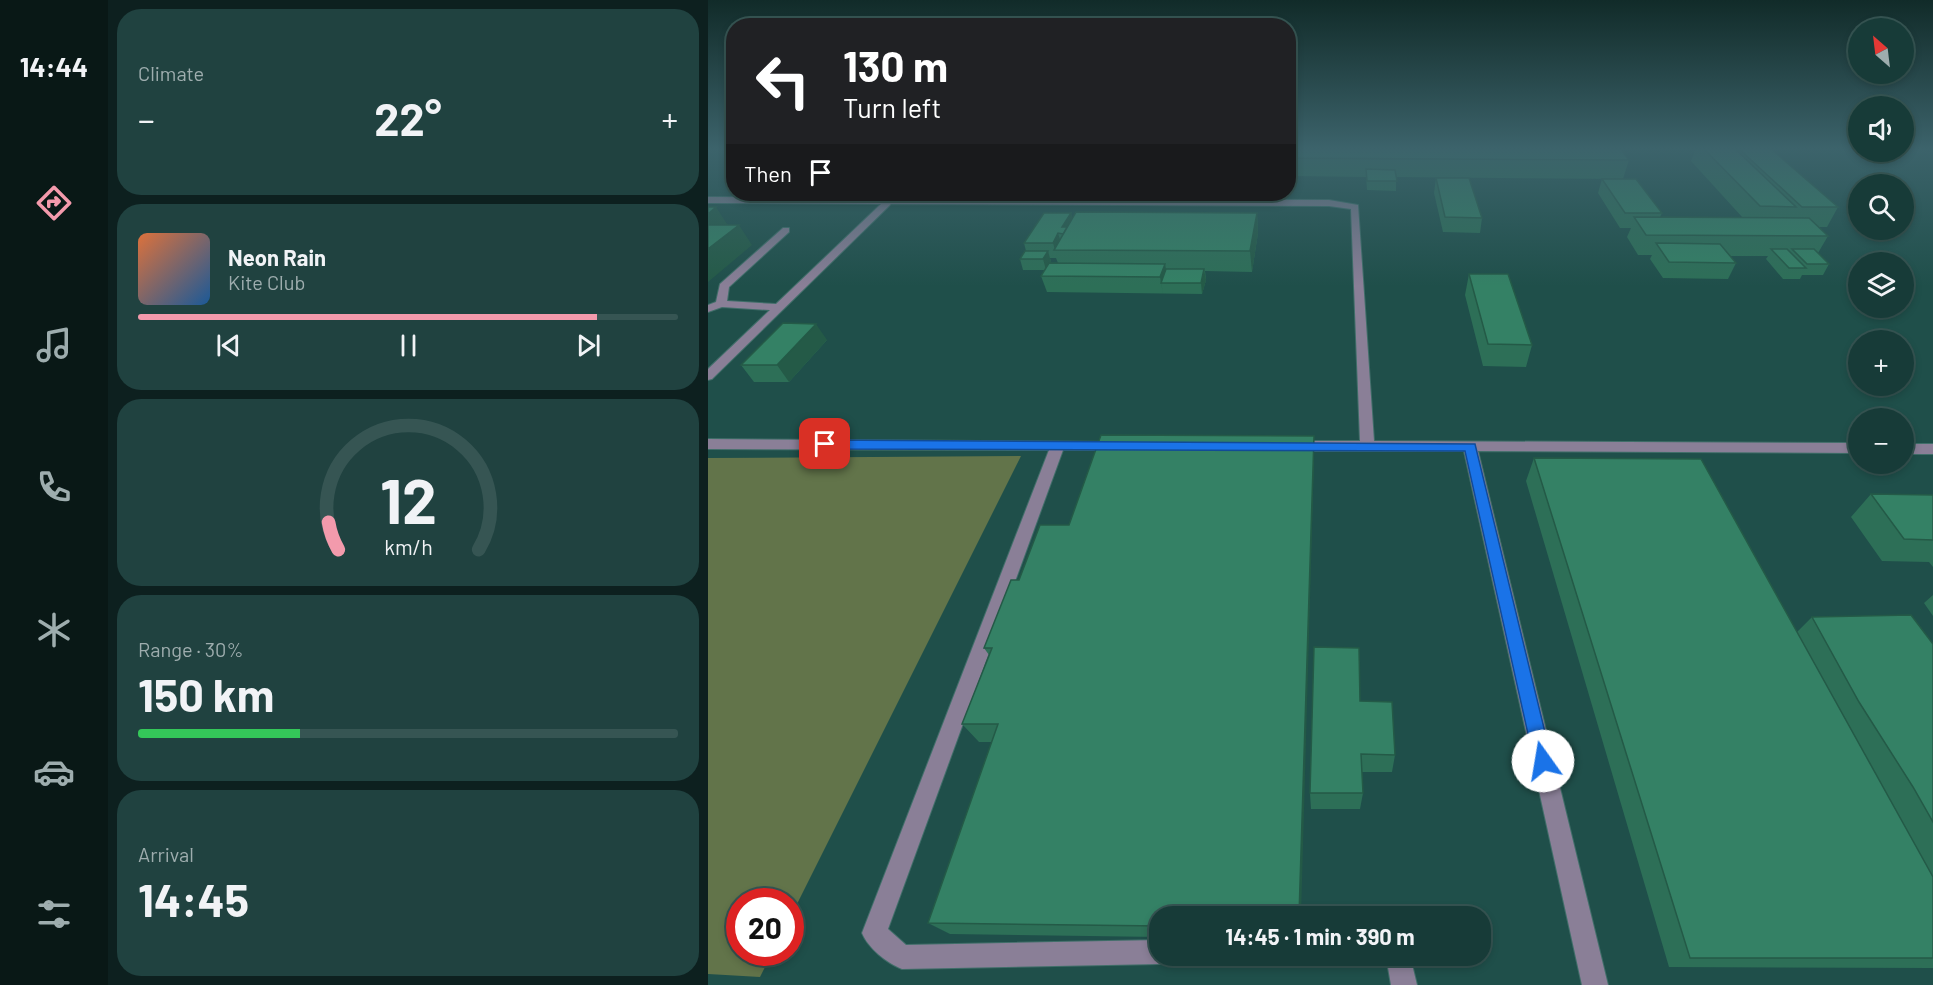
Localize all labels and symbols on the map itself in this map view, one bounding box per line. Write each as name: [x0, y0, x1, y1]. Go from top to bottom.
north arrow: [1848, 18, 1914, 84]
pin: [799, 418, 850, 469]
position arrow: [1511, 729, 1575, 793]
speed limit sign: 20: [726, 888, 804, 966]

